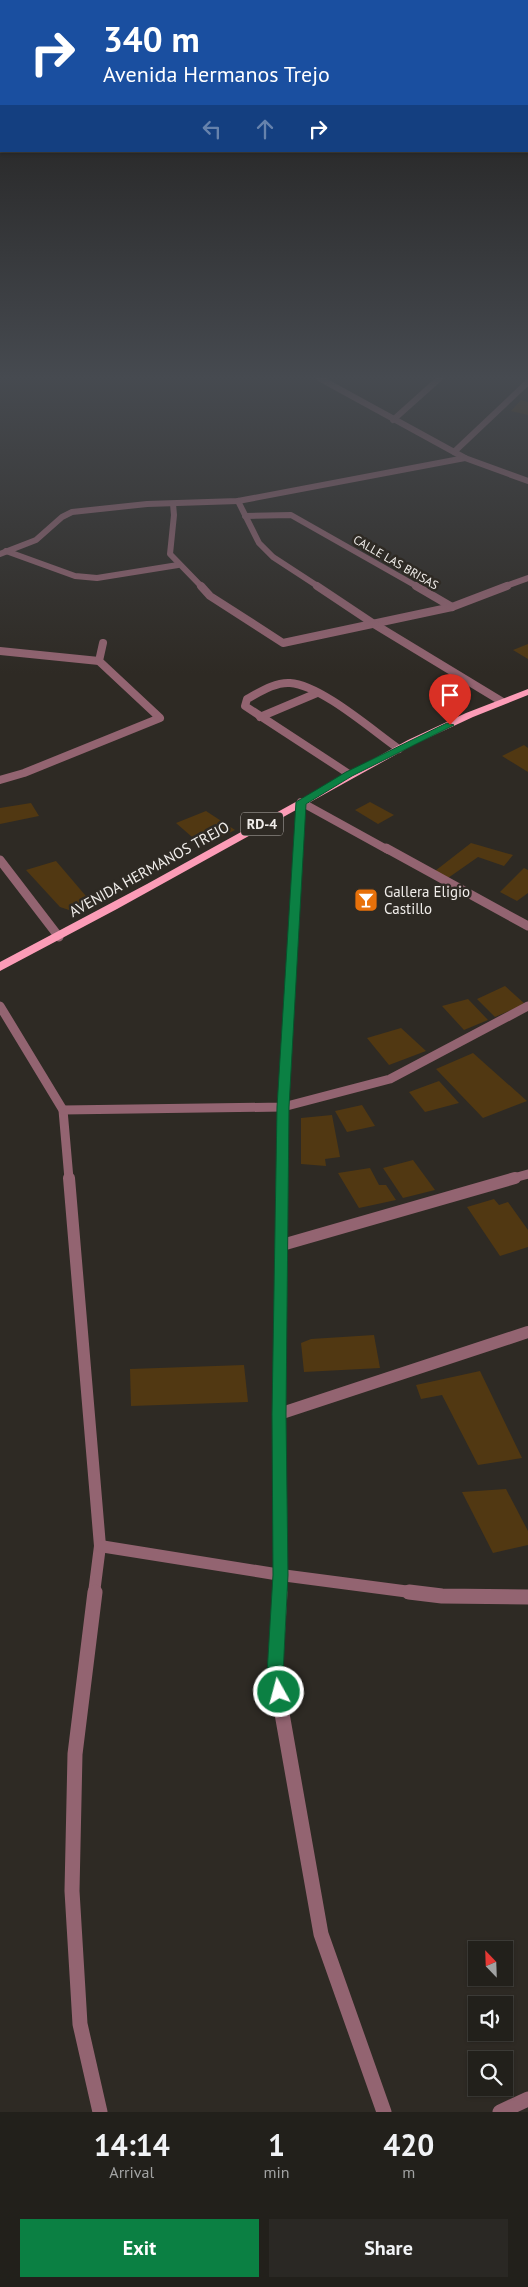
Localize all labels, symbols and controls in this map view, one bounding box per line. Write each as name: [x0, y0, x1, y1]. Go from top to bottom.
text: 340 m: [103, 16, 200, 62]
icon: right: [20, 20, 85, 85]
text: Avenida Hermanos Trejo: [103, 60, 330, 88]
icon: left: [198, 115, 226, 143]
icon: ahead: [251, 115, 279, 143]
icon: right: [304, 115, 332, 143]
street label: CALLE LAS BRISAS: [351, 532, 441, 592]
pin: [429, 674, 471, 725]
icon: arrive: [436, 681, 464, 709]
road number: RD-4: [241, 812, 283, 836]
street label: AVENIDA HERMANOS TREJO: [66, 817, 232, 921]
place label: Gallera Eligio Castillo: [384, 882, 470, 918]
bar icon: Gallera Eligio Castillo: [353, 887, 379, 913]
position arrow: [252, 1665, 304, 1717]
north arrow: [468, 1941, 512, 1986]
map controls: [468, 1941, 513, 2096]
button: sound: [468, 1996, 513, 2041]
button: search: [468, 2051, 513, 2096]
text: 14:14: [94, 2125, 170, 2164]
text: 1: [268, 2125, 285, 2164]
text: 420: [383, 2125, 434, 2164]
text: Arrival: [109, 2162, 154, 2182]
text: min: [264, 2162, 290, 2182]
text: m: [402, 2162, 415, 2182]
button: Exit: [20, 2219, 259, 2277]
button: Share: [269, 2219, 508, 2277]

